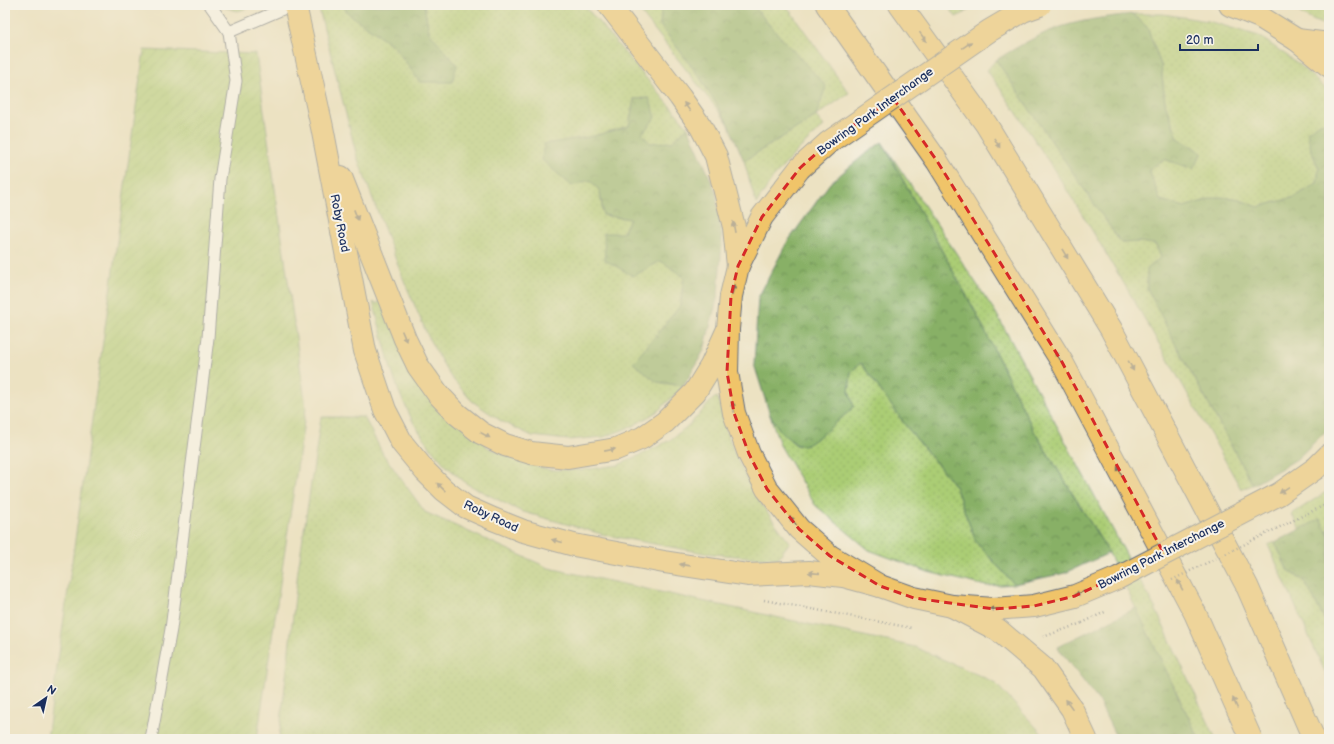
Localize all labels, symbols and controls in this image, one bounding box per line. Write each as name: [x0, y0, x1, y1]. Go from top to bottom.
scale bar: [1180, 26, 1258, 52]
one-way arrow: [919, 31, 927, 42]
text: 20 m: [1186, 33, 1213, 48]
one-way arrow: [962, 41, 973, 49]
street label: Bowring Park Interchange: [814, 64, 936, 159]
one-way arrow: [683, 102, 691, 112]
one-way arrow: [993, 138, 1001, 148]
street label: Roby Road: [327, 193, 353, 254]
one-way arrow: [354, 210, 360, 222]
one-way arrow: [730, 221, 736, 233]
one-way arrow: [1061, 249, 1069, 259]
one-way arrow: [730, 284, 736, 296]
one-way arrow: [401, 331, 407, 342]
one-way arrow: [1055, 350, 1062, 362]
one-way arrow: [1127, 360, 1134, 372]
one-way arrow: [730, 401, 736, 413]
one-way arrow: [479, 431, 491, 438]
one-way arrow: [604, 447, 616, 453]
one-way arrow: [1116, 465, 1123, 476]
one-way arrow: [436, 482, 446, 492]
one-way arrow: [1278, 486, 1289, 494]
street label: Roby Road: [461, 497, 521, 536]
one-way arrow: [788, 515, 797, 526]
street label: Bowring Park Interchange: [1095, 516, 1227, 593]
one-way arrow: [551, 537, 564, 543]
one-way arrow: [679, 562, 691, 568]
one-way arrow: [808, 569, 820, 576]
one-way arrow: [1177, 580, 1184, 591]
one-way arrow: [1074, 591, 1086, 597]
one-way arrow: [989, 605, 1001, 612]
north arrow: [26, 678, 66, 718]
text: N: [44, 682, 58, 698]
one-way arrow: [1232, 698, 1238, 709]
one-way arrow: [1065, 699, 1073, 710]

